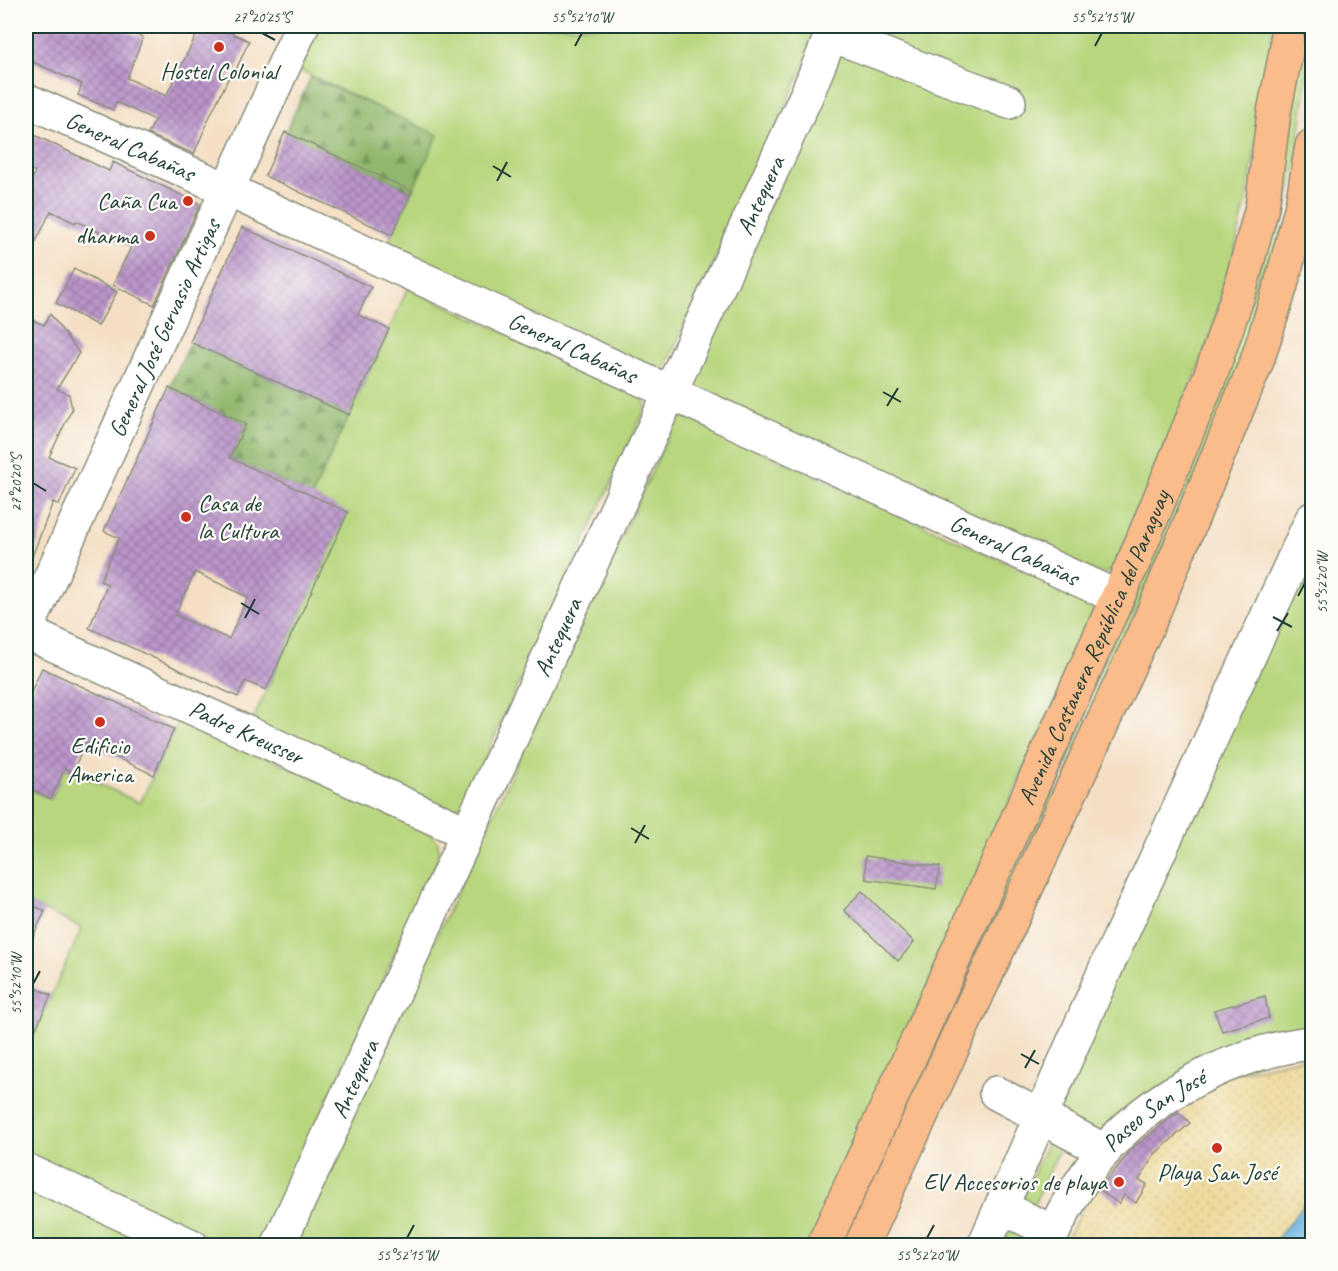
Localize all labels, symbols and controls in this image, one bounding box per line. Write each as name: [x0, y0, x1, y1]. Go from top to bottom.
text: 27°20'25"S: [233, 8, 293, 27]
text: 55°52'10"W: [552, 8, 616, 27]
text: 55°52'15"W: [1072, 8, 1136, 27]
marker: Hostel Colonial: [212, 40, 226, 54]
place label: Hostel Colonial: [160, 56, 282, 86]
street label: General Cabañas: [61, 105, 202, 189]
street label: Antequera: [729, 150, 792, 240]
place label: Caña Cua: [97, 186, 178, 216]
marker: Caña Cua: [181, 194, 195, 208]
street label: General José Gervasio Artigas: [102, 212, 228, 442]
place label: dharma: [75, 221, 139, 251]
marker: dharma: [143, 229, 157, 243]
street label: General Cabañas: [504, 305, 644, 391]
text: 27°20'20"S: [7, 452, 26, 512]
street label: Avenida Costanera República del Paraguay: [1011, 484, 1177, 809]
place label: Casa de la Cultura: [198, 488, 280, 546]
street label: General Cabañas: [945, 508, 1086, 594]
marker: Casa de la Cultura: [179, 510, 193, 524]
text: 55°52'20"W: [1313, 549, 1332, 613]
street label: Antequera: [527, 592, 589, 681]
street label: Padre Kreusser: [184, 693, 310, 772]
marker: Edificio America: [93, 715, 107, 729]
place label: Edificio America: [67, 731, 135, 789]
text: 55°52'10"W: [7, 950, 26, 1014]
street label: Antequera: [324, 1033, 386, 1123]
street label: Paseo San José: [1096, 1060, 1214, 1158]
marker: Playa San José: [1210, 1141, 1224, 1155]
place label: Playa San José: [1157, 1157, 1281, 1187]
place label: EV Accesorios de playa: [924, 1167, 1109, 1197]
marker: EV Accesorios de playa: [1112, 1175, 1126, 1189]
text: 55°52'15"W: [377, 1246, 441, 1265]
text: 55°52'20"W: [897, 1246, 961, 1265]

